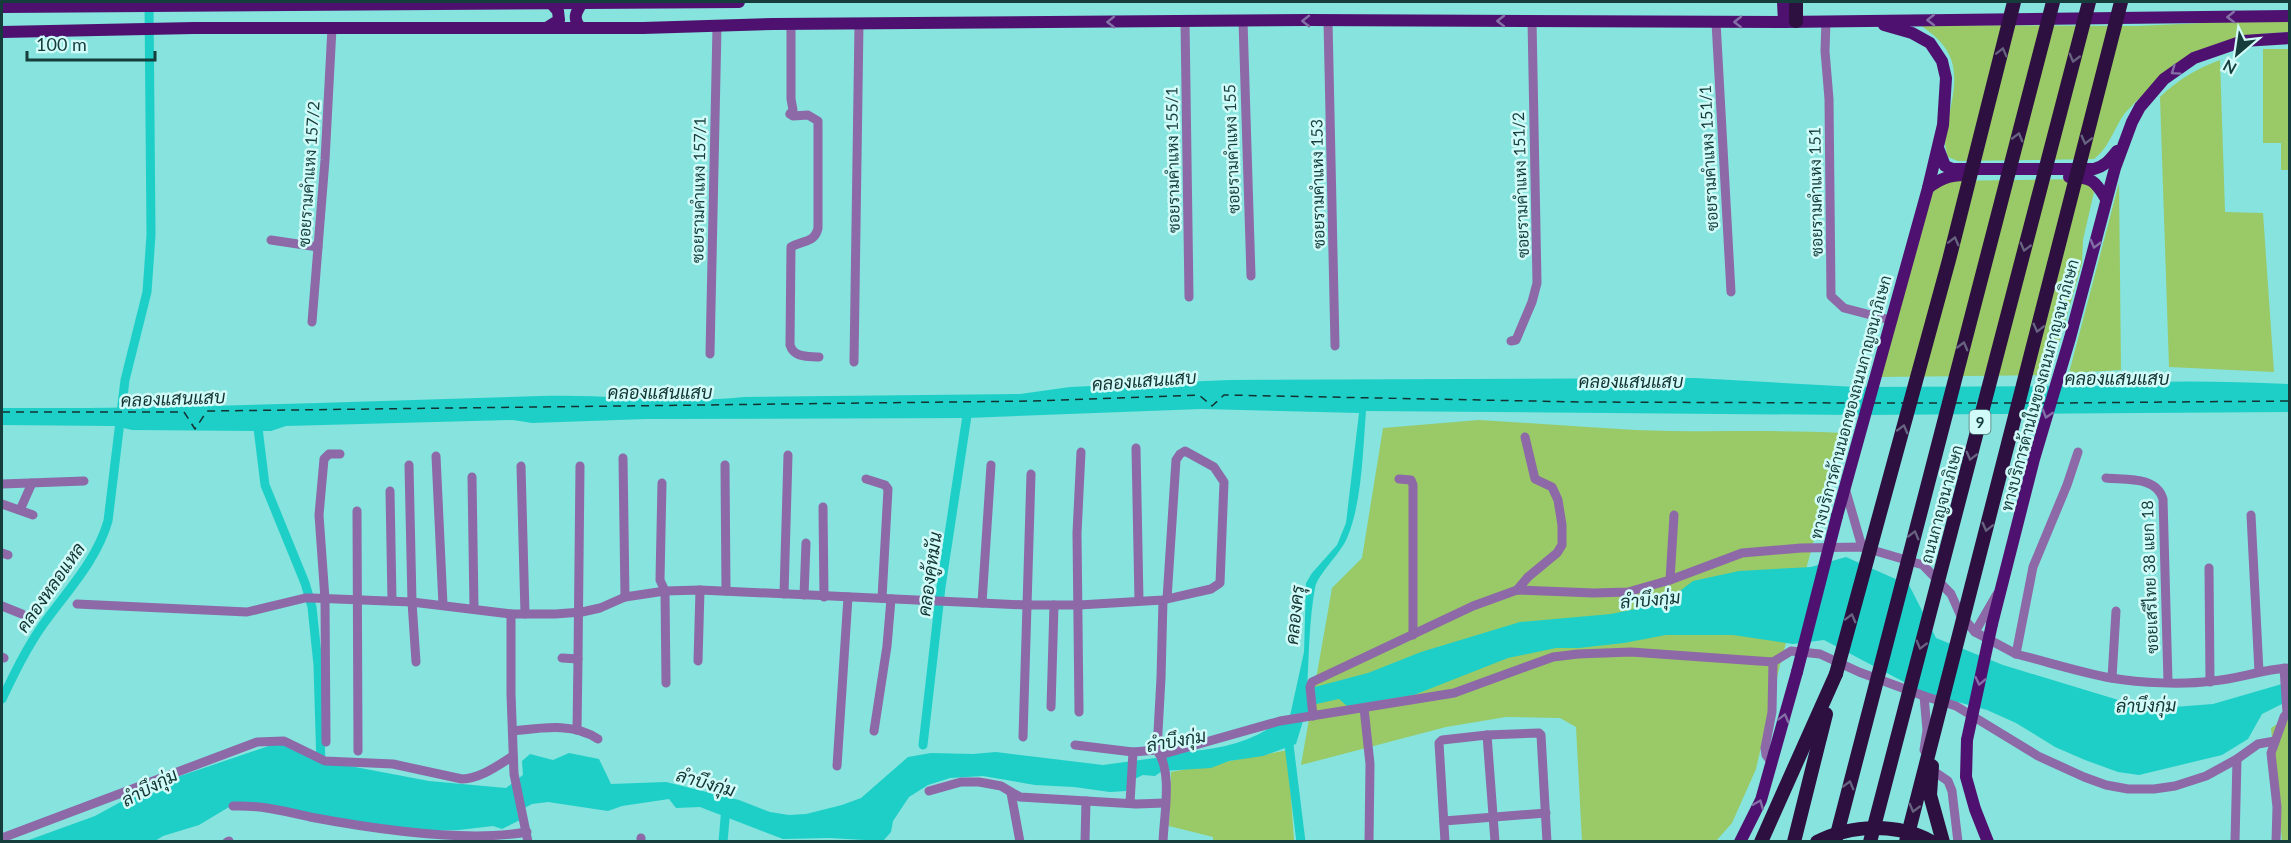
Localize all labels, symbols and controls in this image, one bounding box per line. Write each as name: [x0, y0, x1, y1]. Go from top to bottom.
one-way arrow: [2227, 11, 2236, 23]
one-way arrow: [1301, 14, 1310, 27]
one-way arrow: [1927, 14, 1936, 26]
one-way arrow: [1496, 15, 1505, 27]
one-way arrow: [1106, 16, 1115, 28]
one-way arrow: [1733, 16, 1742, 28]
scale bar: [27, 24, 154, 62]
north arrow: [2207, 24, 2267, 84]
text: 100 m: [36, 33, 87, 55]
one-way arrow: [1994, 47, 2007, 57]
one-way arrow: [2069, 53, 2082, 63]
text: N: [2219, 56, 2239, 79]
one-way arrow: [2171, 64, 2182, 75]
street label: ซอยรามคำแหง 155: [1219, 84, 1243, 214]
street label: ซอยรามคำแหง 151/1: [1695, 84, 1721, 232]
street label: ซอยรามคำแหง 155/1: [1161, 87, 1183, 233]
street label: ซอยรามคำแหง 157/2: [293, 100, 323, 248]
street label: ซอยรามคำแหง 151/2: [1508, 112, 1532, 258]
street label: ซอยรามคำแหง 157/1: [687, 117, 709, 263]
street label: ซอยรามคำแหง 153: [1306, 119, 1328, 249]
street label: ซอยรามคำแหง 151: [1804, 127, 1826, 257]
one-way arrow: [2010, 133, 2023, 143]
one-way arrow: [2081, 134, 2093, 144]
one-way arrow: [1946, 236, 1959, 246]
one-way arrow: [2089, 238, 2102, 248]
one-way arrow: [2020, 241, 2032, 252]
street label: ทางบริการด้านในของถนนกาญจนาภิเษก: [1995, 257, 2083, 513]
street label: ทางบริการด้านนอกของถนนกาญจนาภิเษก: [1806, 273, 1895, 541]
one-way arrow: [2032, 323, 2045, 333]
one-way arrow: [1956, 342, 1969, 352]
water label: คลองแสนแสบ: [1091, 365, 1197, 395]
water label: คลองแสนแสบ: [2065, 367, 2170, 389]
water label: คลองแสนแสบ: [1579, 370, 1684, 392]
water label: คลองแสนแสบ: [608, 381, 713, 403]
water label: คลองแสนแสบ: [120, 385, 226, 411]
one-way arrow: [2042, 408, 2054, 419]
road number: 9: [1970, 410, 1990, 434]
one-way arrow: [1896, 425, 1908, 435]
street label: ถนนกาญจนาภิเษก: [1916, 443, 1967, 565]
one-way arrow: [1965, 451, 1978, 461]
street label: ซอยเสรีไทย 38 แยก 18: [2136, 500, 2161, 654]
one-way arrow: [1981, 522, 1994, 532]
water label: คลองคู้หมัน: [912, 530, 949, 618]
one-way arrow: [1907, 530, 1920, 540]
water label: คลองหลอแหล: [11, 538, 89, 636]
water label: คลองครุ: [1280, 583, 1310, 646]
water label: ลำบึงกุ่ม: [1619, 585, 1681, 615]
one-way arrow: [1844, 613, 1857, 623]
one-way arrow: [1916, 639, 1929, 649]
one-way arrow: [1974, 676, 1987, 686]
water label: ลำบึงกุ่ม: [2116, 693, 2176, 719]
one-way arrow: [1777, 713, 1789, 724]
water label: ลำบึงกุ่ม: [1144, 724, 1208, 758]
water label: ลำบึงกุ่ม: [117, 763, 182, 813]
water label: ลำบึงกุ่ม: [673, 763, 738, 803]
one-way arrow: [1842, 780, 1855, 790]
one-way arrow: [1752, 799, 1764, 810]
one-way arrow: [1909, 803, 1922, 813]

